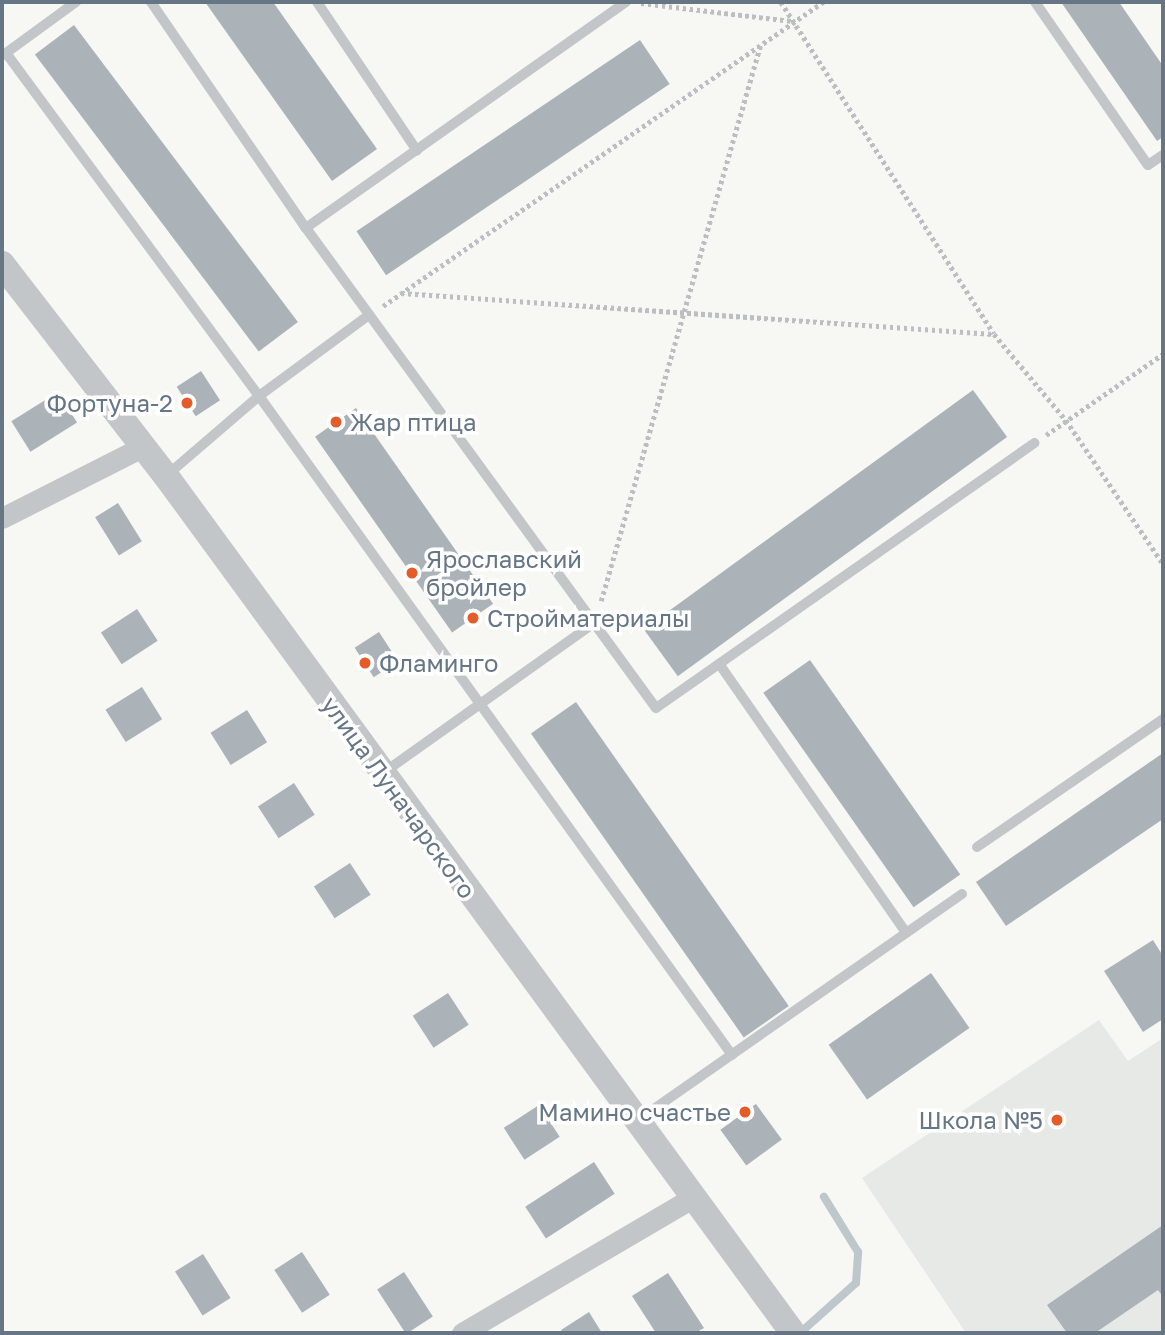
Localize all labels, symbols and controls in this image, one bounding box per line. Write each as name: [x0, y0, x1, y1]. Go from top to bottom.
place label: Фортуна-2: [47, 389, 173, 417]
marker: Фортуна-2: [179, 395, 195, 411]
place label: Жар птица: [350, 408, 477, 436]
marker: Жар птица: [328, 414, 344, 430]
place label: Ярославский бройлер: [426, 545, 582, 601]
marker: Ярославский бройлер: [404, 565, 420, 581]
place label: Стройматериалы: [487, 604, 689, 632]
marker: Стройматериалы: [465, 610, 481, 626]
place label: Фламинго: [379, 649, 498, 677]
marker: Фламинго: [357, 655, 373, 671]
street label: улица Луначарского: [316, 690, 482, 904]
place label: Мамино счастье: [538, 1098, 731, 1126]
marker: Мамино счастье: [737, 1104, 753, 1120]
place label: Школа №5: [918, 1106, 1043, 1134]
marker: Школа №5: [1049, 1112, 1065, 1128]

